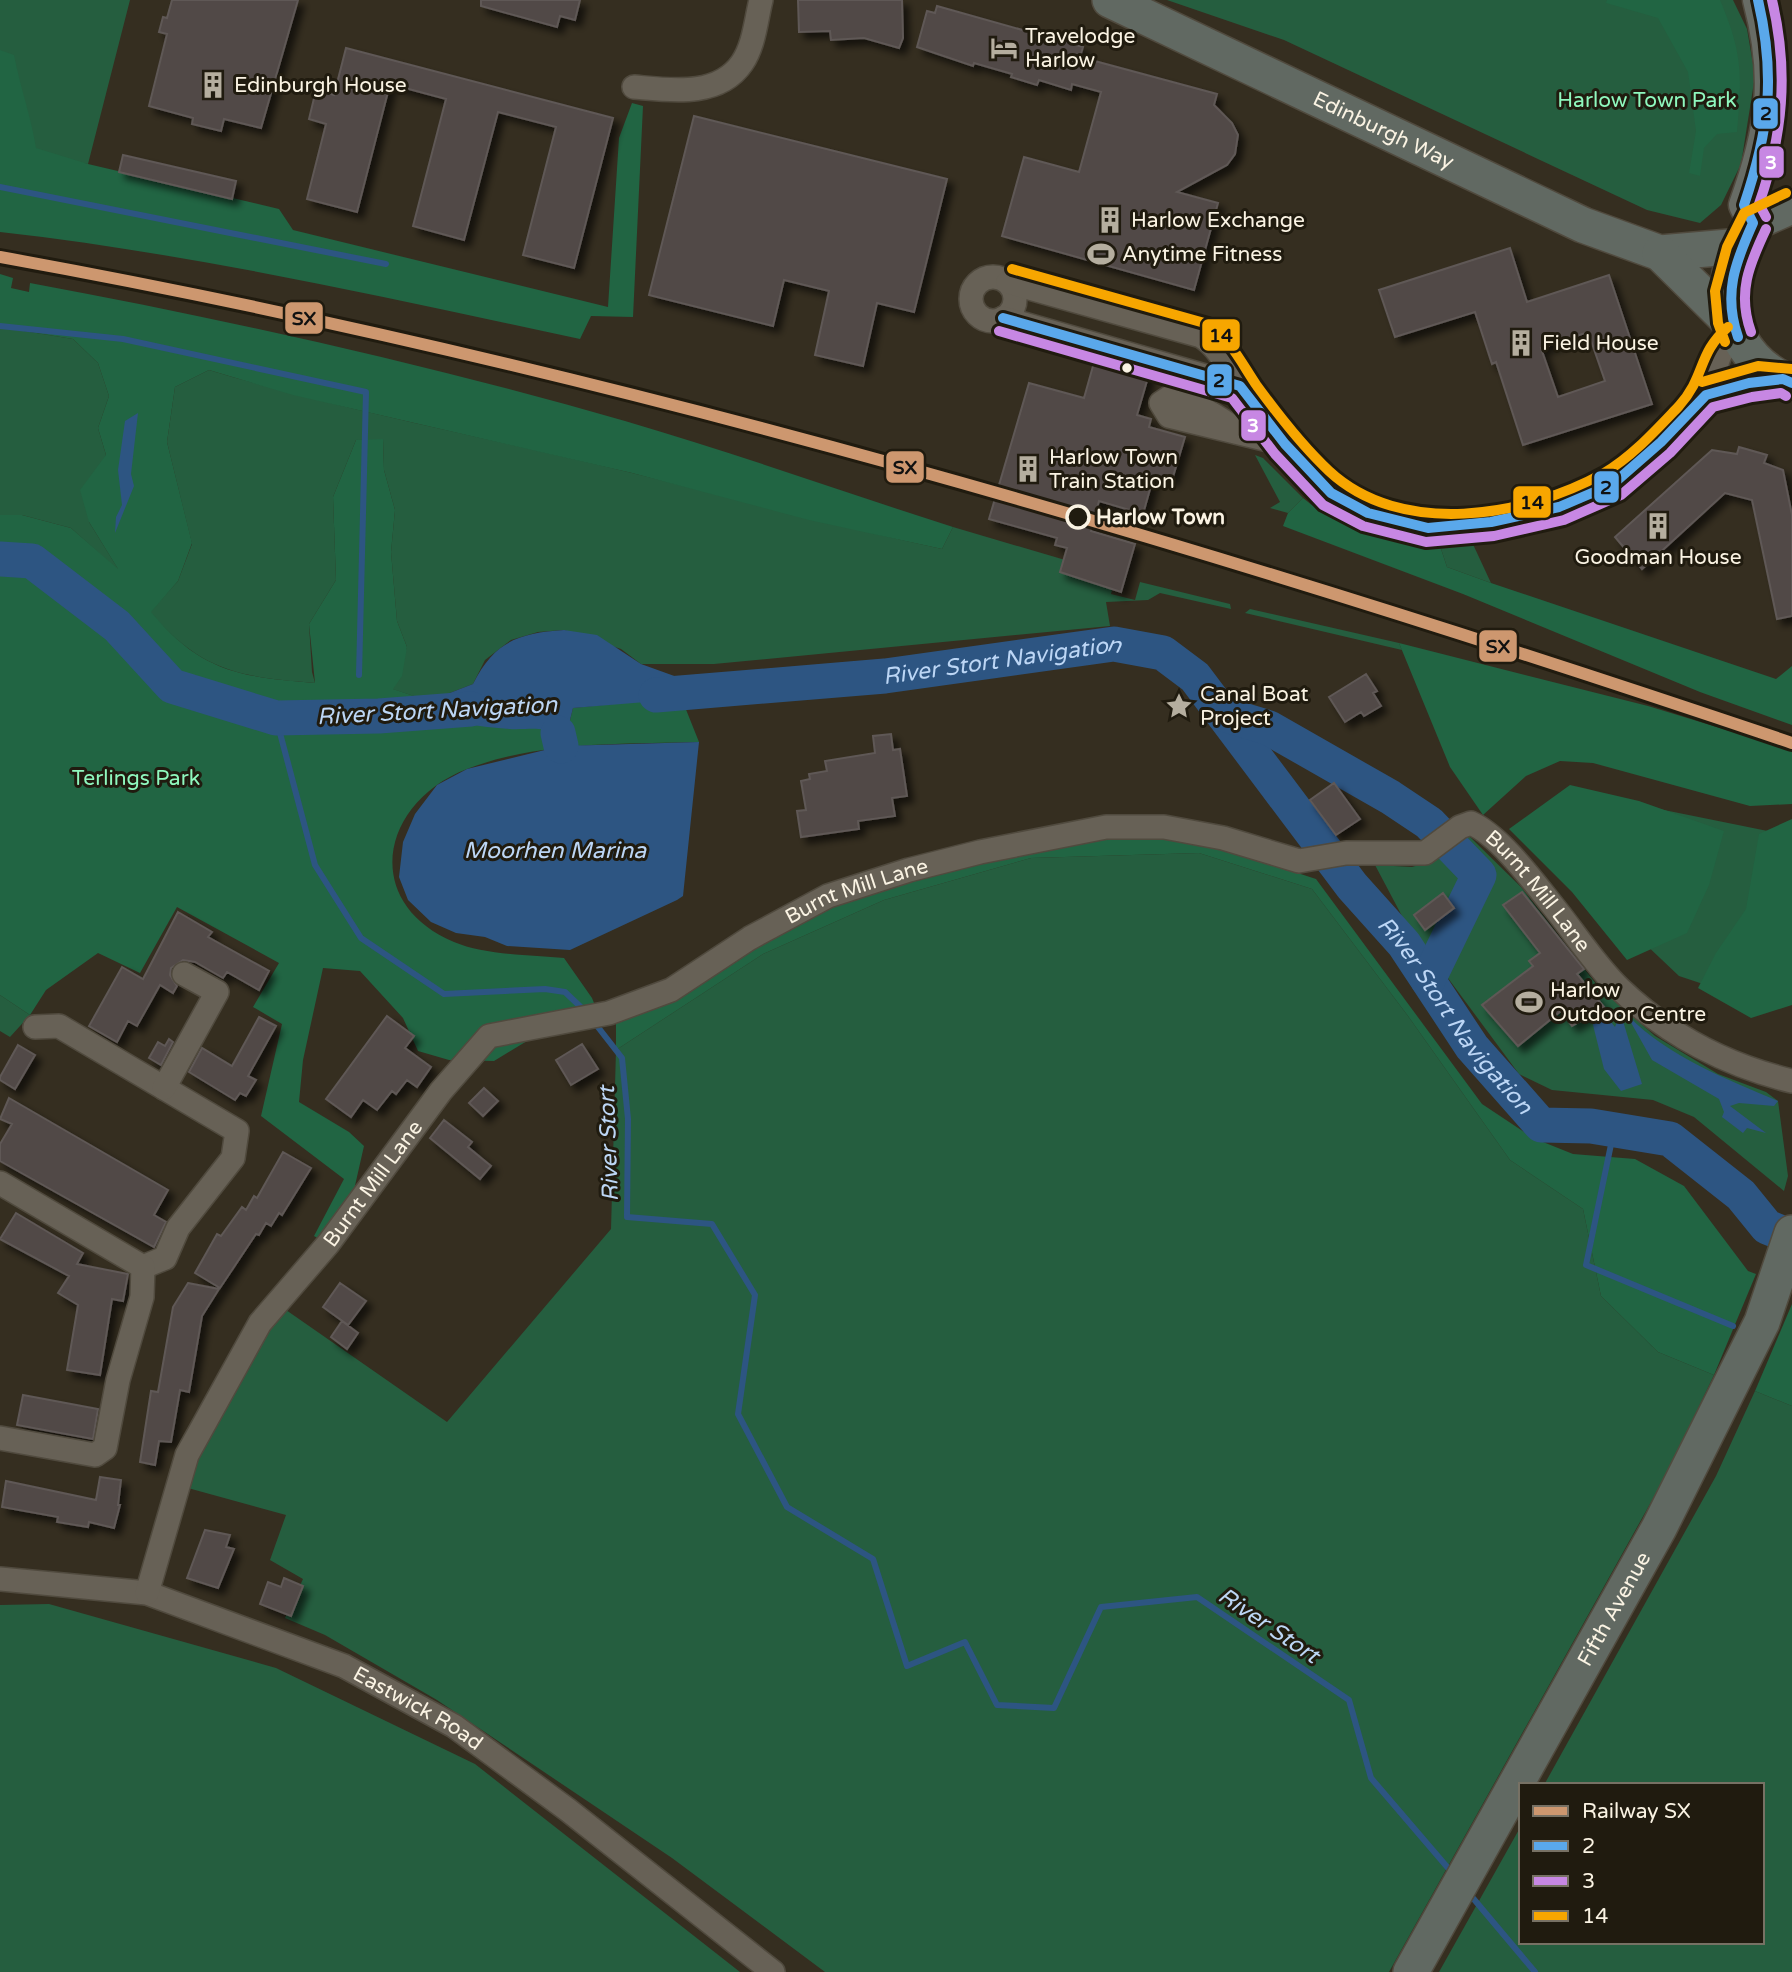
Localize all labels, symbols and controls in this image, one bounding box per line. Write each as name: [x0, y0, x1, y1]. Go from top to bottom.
place label: Travelodge Harlow: [1025, 24, 1136, 73]
hotel icon: Travelodge Harlow: [989, 33, 1019, 63]
building icon: Edinburgh House: [198, 70, 228, 100]
place label: Edinburgh House: [234, 73, 407, 98]
street label: Edinburgh Way: [1309, 86, 1458, 175]
park label: Harlow Town Park: [1557, 88, 1737, 113]
line badge: 2: [1752, 97, 1779, 130]
text: 2: [1760, 103, 1772, 125]
line badge: 3: [1758, 145, 1785, 179]
text: 3: [1765, 152, 1777, 174]
building icon: Harlow Exchange: [1095, 205, 1125, 235]
place label: Harlow Exchange: [1131, 208, 1305, 233]
sports icon: Anytime Fitness: [1086, 239, 1116, 269]
place label: Anytime Fitness: [1122, 242, 1282, 267]
line badge: SX: [284, 301, 324, 335]
text: SX: [292, 308, 316, 330]
line badge: 14: [1201, 318, 1241, 352]
text: 14: [1209, 325, 1233, 347]
building icon: Field House: [1506, 328, 1536, 358]
place label: Field House: [1542, 331, 1659, 356]
unlabelled marker: [1120, 361, 1134, 375]
line badge: 2: [1206, 363, 1233, 397]
text: 2: [1213, 370, 1225, 392]
line badge: 3: [1240, 409, 1267, 442]
text: 3: [1247, 415, 1259, 437]
place label: Harlow Town Train Station: [1049, 445, 1178, 494]
line badge: SX: [885, 450, 925, 484]
building icon: Harlow Town Train Station: [1013, 454, 1043, 484]
text: SX: [893, 457, 917, 479]
line badge: 2: [1593, 470, 1620, 504]
text: 2: [1600, 477, 1612, 499]
line badge: 14: [1512, 485, 1552, 519]
text: 14: [1520, 492, 1544, 514]
marker: Harlow Town: [1066, 505, 1090, 529]
place label: Harlow Town: [1096, 505, 1225, 530]
building icon: Goodman House: [1643, 511, 1673, 541]
place label: Goodman House: [1574, 545, 1742, 570]
line badge: SX: [1478, 629, 1518, 663]
water label: River Stort Navigation: [881, 630, 1125, 691]
text: SX: [1486, 636, 1510, 658]
place label: Canal Boat Project: [1200, 682, 1308, 731]
water label: River Stort Navigation: [316, 691, 559, 731]
place icon: Canal Boat Project: [1164, 691, 1194, 721]
park label: Terlings Park: [72, 766, 200, 791]
street label: Burnt Mill Lane: [1480, 825, 1596, 957]
water label: Moorhen Marina: [464, 837, 647, 865]
street label: Burnt Mill Lane: [781, 854, 931, 930]
water label: River Stort Navigation: [1371, 911, 1539, 1121]
place label: Harlow Outdoor Centre: [1550, 978, 1706, 1027]
sports icon: Harlow Outdoor Centre: [1514, 987, 1544, 1017]
water label: River Stort: [593, 1083, 625, 1202]
street label: Burnt Mill Lane: [318, 1115, 428, 1252]
street label: Fifth Avenue: [1572, 1547, 1656, 1671]
water label: River Stort: [1213, 1582, 1326, 1671]
street label: Eastwick Road: [349, 1661, 488, 1756]
legend: [1519, 1783, 1764, 1944]
text: Railway SX: [1582, 1799, 1691, 1824]
text: 2: [1582, 1834, 1595, 1859]
text: 3: [1582, 1869, 1595, 1894]
text: 14: [1582, 1904, 1608, 1929]

